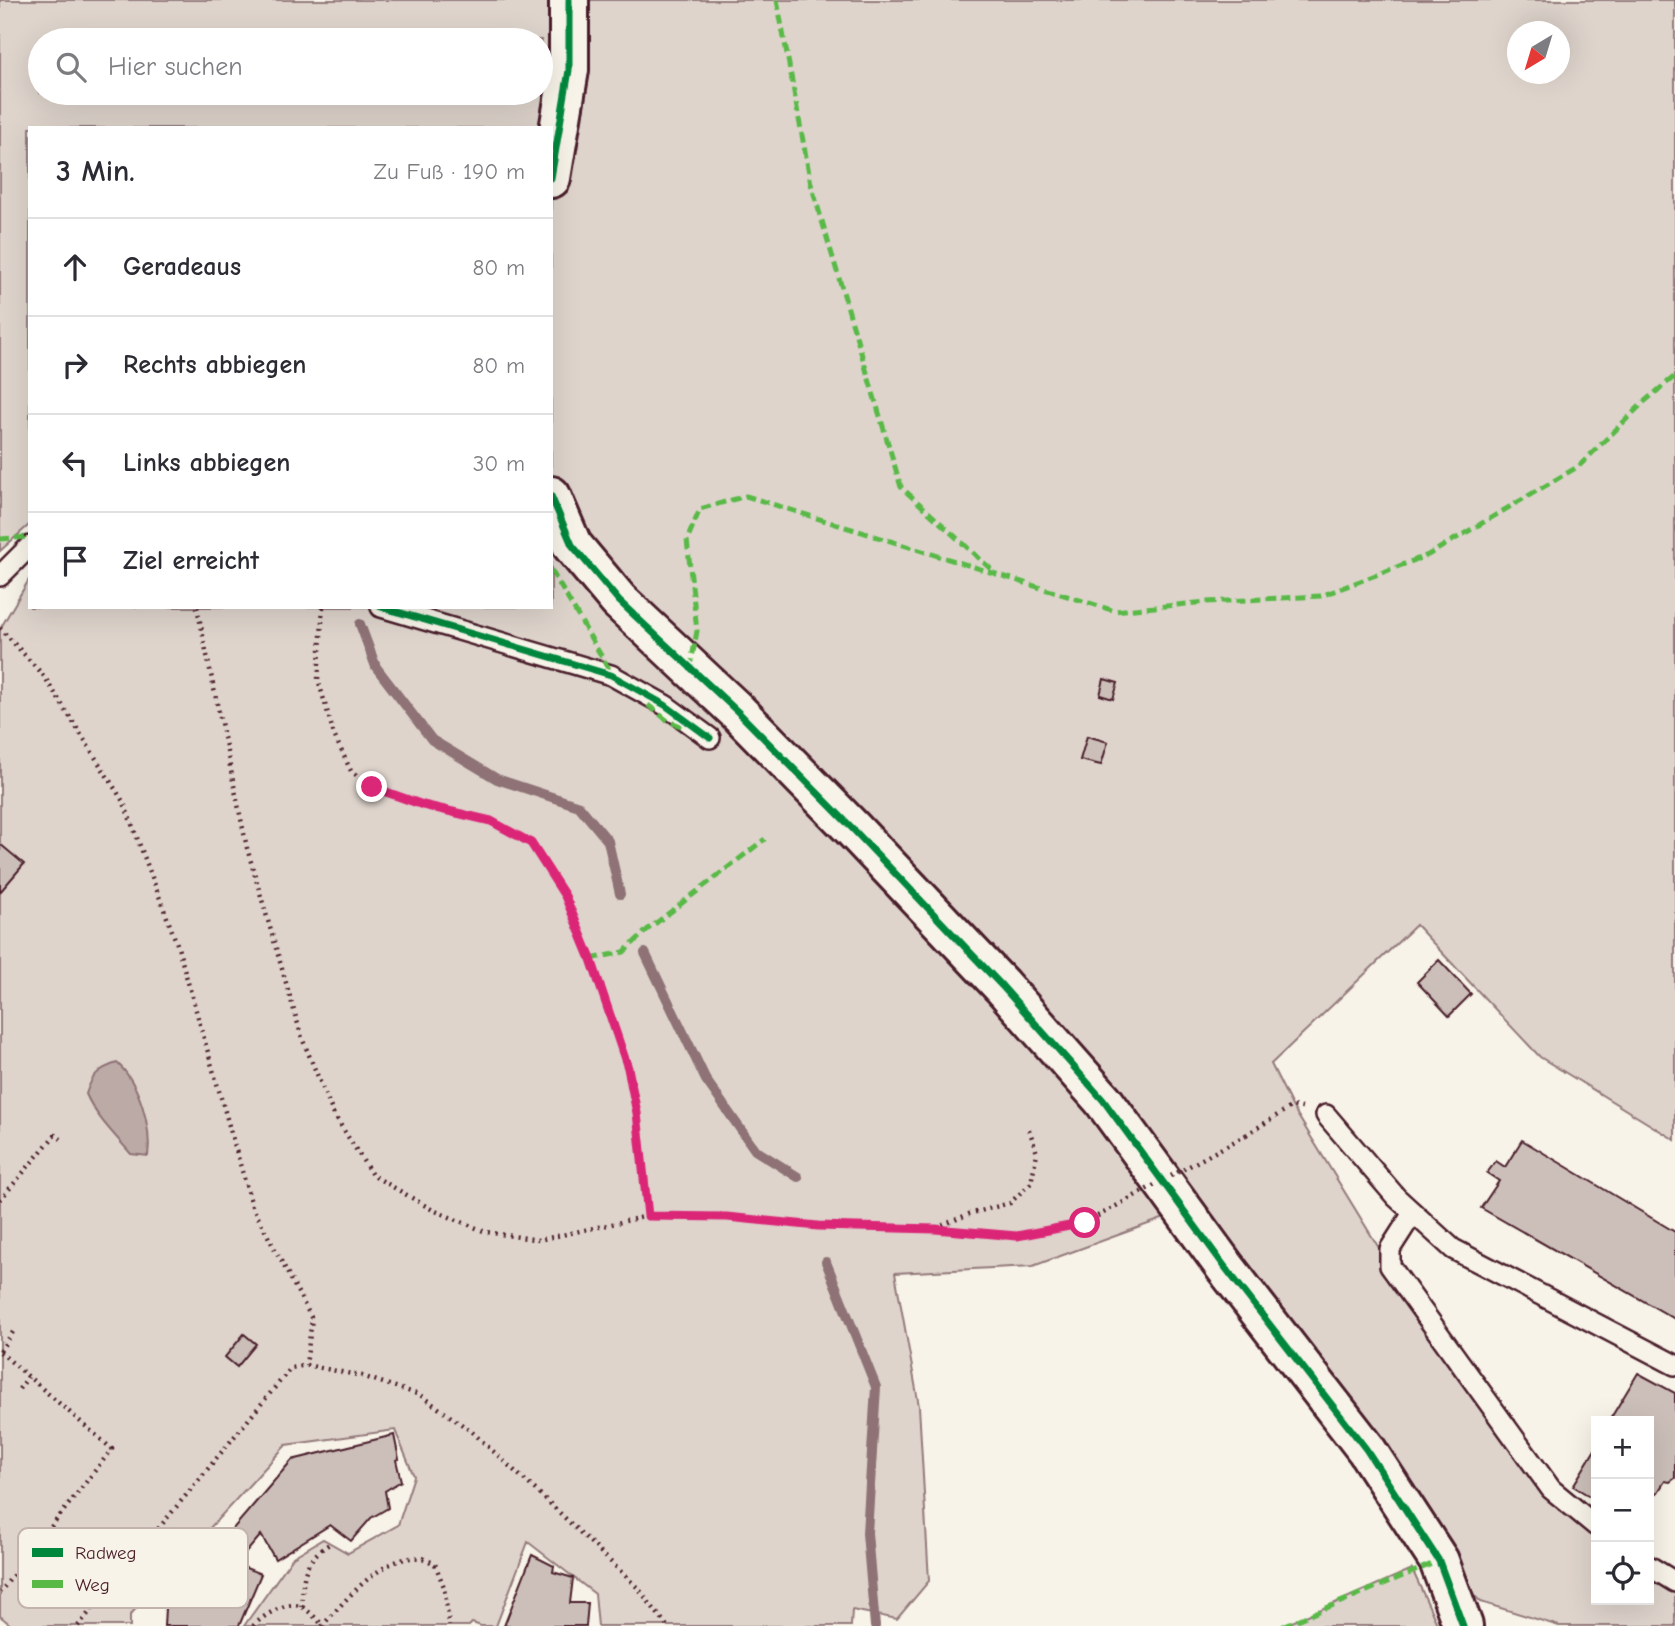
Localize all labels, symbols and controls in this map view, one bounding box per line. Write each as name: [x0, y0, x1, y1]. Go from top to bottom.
north arrow: [1507, 21, 1570, 84]
search box: [28, 28, 553, 105]
icon: search: [52, 48, 90, 86]
text: Hier suchen: [108, 52, 243, 82]
text: 3 Min.: [56, 154, 135, 189]
text: Zu Fuß · 190 m: [374, 158, 525, 185]
icon: ahead: [56, 248, 94, 286]
text: Geradeaus: [123, 252, 241, 282]
text: 80 m: [472, 254, 525, 281]
icon: right: [56, 346, 94, 384]
text: Rechts abbiegen: [123, 350, 306, 380]
text: 80 m: [472, 352, 525, 379]
icon: left: [56, 444, 94, 482]
text: Links abbiegen: [123, 448, 290, 478]
text: 30 m: [473, 450, 525, 477]
icon: arrive: [56, 542, 94, 580]
text: Ziel erreicht: [123, 546, 259, 576]
route end: [356, 771, 387, 802]
route start: [1069, 1207, 1100, 1238]
map controls: [1591, 1416, 1654, 1605]
button: +: [1591, 1416, 1654, 1479]
button: −: [1591, 1479, 1654, 1542]
legend: [18, 1528, 248, 1608]
text: Radweg: [75, 1542, 137, 1564]
button: locate: [1591, 1542, 1654, 1605]
text: Weg: [75, 1574, 110, 1596]

